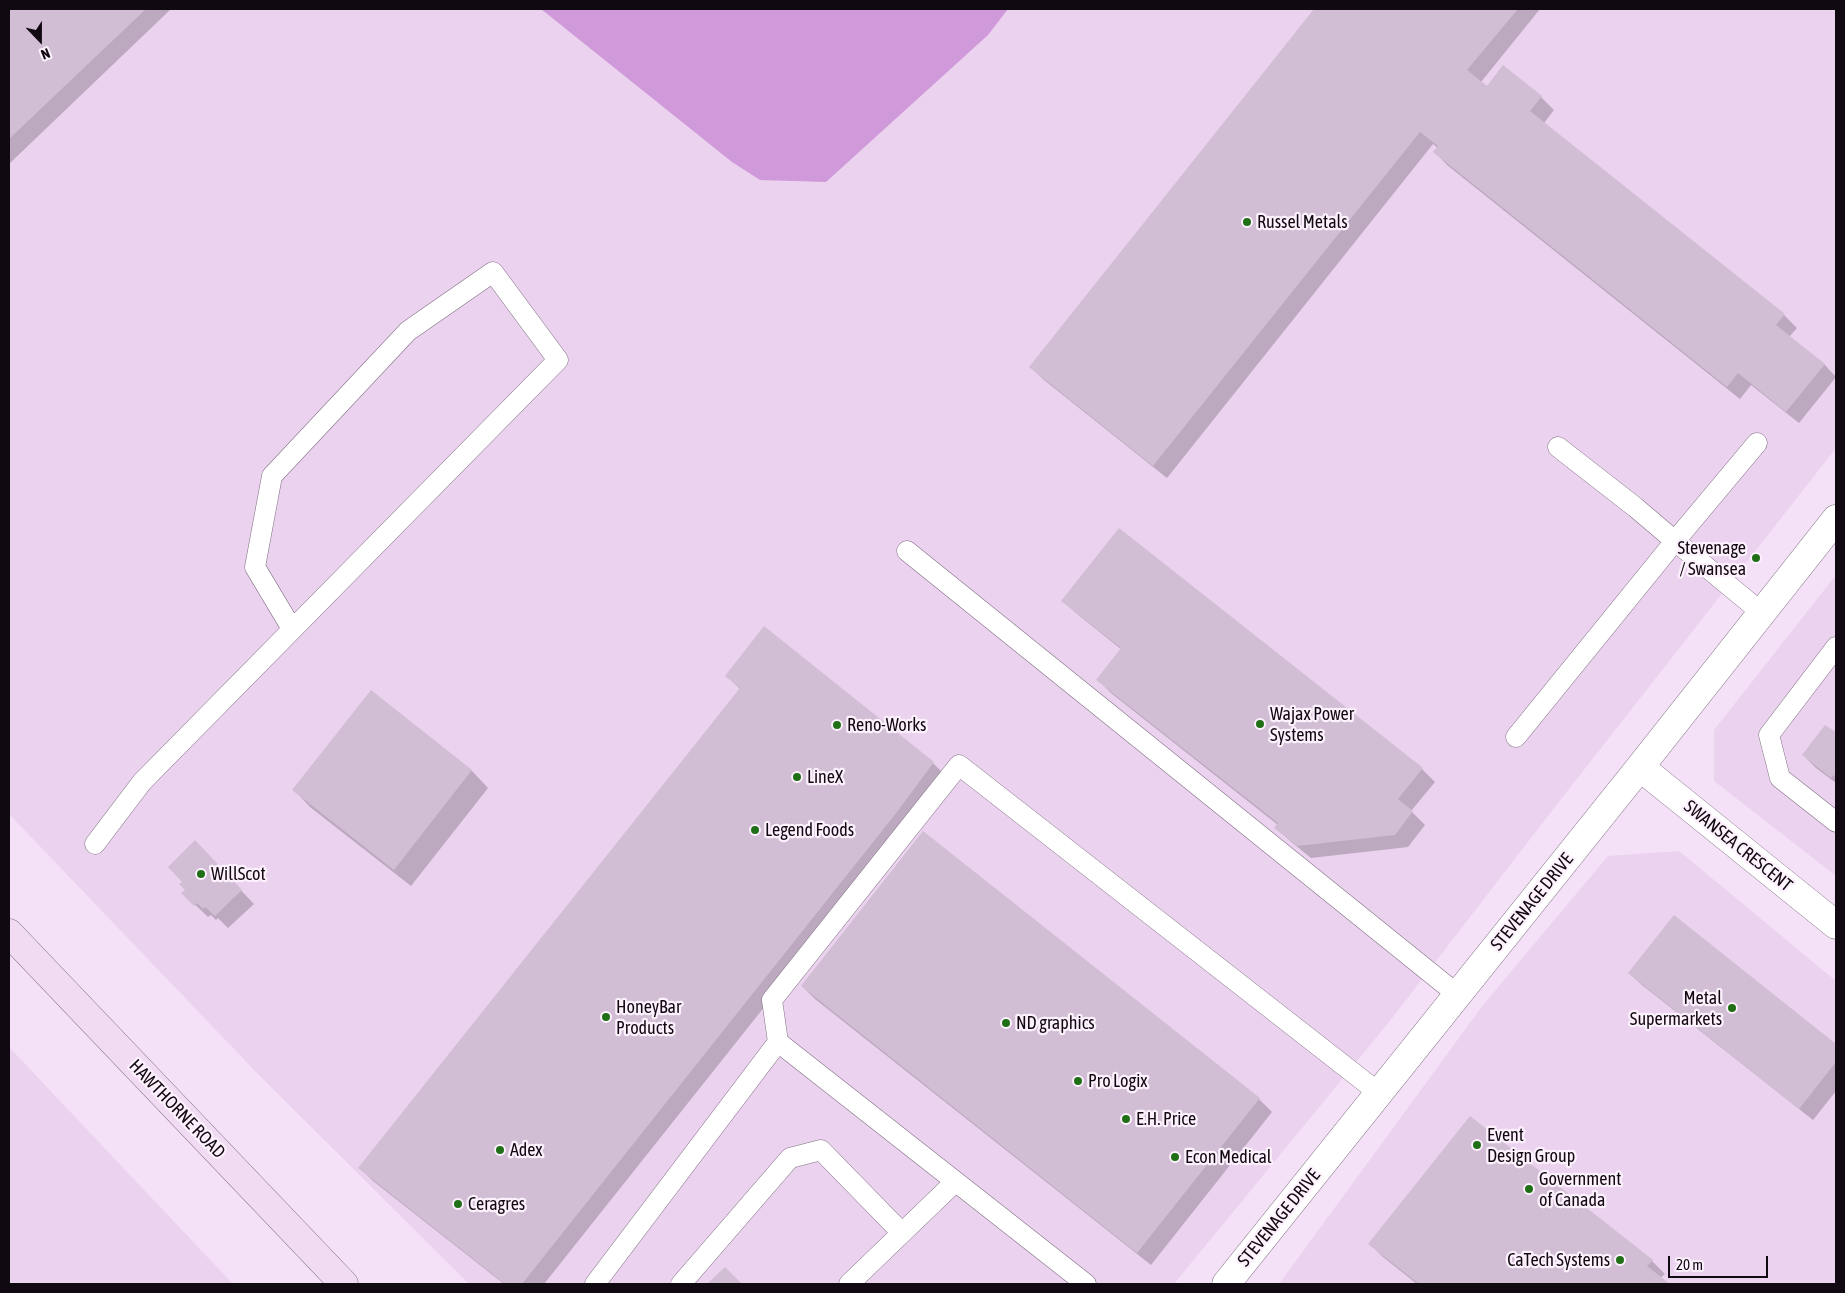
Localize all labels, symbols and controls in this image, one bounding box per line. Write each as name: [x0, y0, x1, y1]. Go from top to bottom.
north arrow: [15, 15, 65, 65]
text: N: [39, 45, 52, 63]
place label: Russel Metals: [1257, 211, 1348, 233]
marker: Russel Metals: [1241, 216, 1253, 228]
place label: Stevenage / Swansea: [1677, 537, 1746, 580]
marker: Stevenage / Swansea: [1750, 552, 1762, 564]
place label: Wajax Power Systems: [1270, 703, 1354, 746]
place label: Reno-Works: [847, 714, 926, 736]
marker: Wajax Power Systems: [1254, 718, 1266, 730]
marker: Reno-Works: [831, 719, 843, 731]
place label: LineX: [807, 766, 843, 788]
marker: LineX: [791, 771, 803, 783]
street label: SWANSEA CRESCENT: [1680, 796, 1796, 896]
place label: Legend Foods: [765, 819, 854, 841]
marker: Legend Foods: [749, 824, 761, 836]
street label: STEVENAGE DRIVE: [1486, 849, 1578, 955]
place label: WillScot: [211, 863, 266, 885]
marker: WillScot: [195, 868, 207, 880]
place label: Metal Supermarkets: [1630, 987, 1722, 1030]
place label: HoneyBar Products: [616, 996, 681, 1038]
marker: Metal Supermarkets: [1726, 1002, 1738, 1014]
marker: HoneyBar Products: [600, 1011, 612, 1023]
place label: ND graphics: [1016, 1012, 1095, 1034]
marker: ND graphics: [1000, 1017, 1012, 1029]
street label: HAWTHORNE ROAD: [124, 1055, 230, 1163]
place label: Pro Logix: [1088, 1070, 1148, 1092]
marker: Pro Logix: [1072, 1075, 1084, 1087]
place label: E.H. Price: [1136, 1108, 1196, 1130]
marker: E.H. Price: [1120, 1113, 1132, 1125]
place label: Event Design Group: [1487, 1124, 1575, 1166]
place label: Adex: [510, 1139, 543, 1161]
marker: Event Design Group: [1471, 1139, 1483, 1151]
marker: Adex: [494, 1144, 506, 1156]
place label: Econ Medical: [1185, 1146, 1272, 1168]
marker: Econ Medical: [1169, 1151, 1181, 1163]
street label: STEVENAGE DRIVE: [1233, 1165, 1325, 1271]
place label: Government of Canada: [1539, 1168, 1621, 1210]
marker: Government of Canada: [1523, 1183, 1535, 1195]
place label: Ceragres: [468, 1193, 525, 1215]
marker: Ceragres: [452, 1198, 464, 1210]
scale bar: [1670, 1246, 1770, 1278]
place label: CaTech Systems: [1507, 1249, 1610, 1271]
marker: CaTech Systems: [1614, 1254, 1626, 1266]
text: 20 m: [1676, 1256, 1703, 1273]

